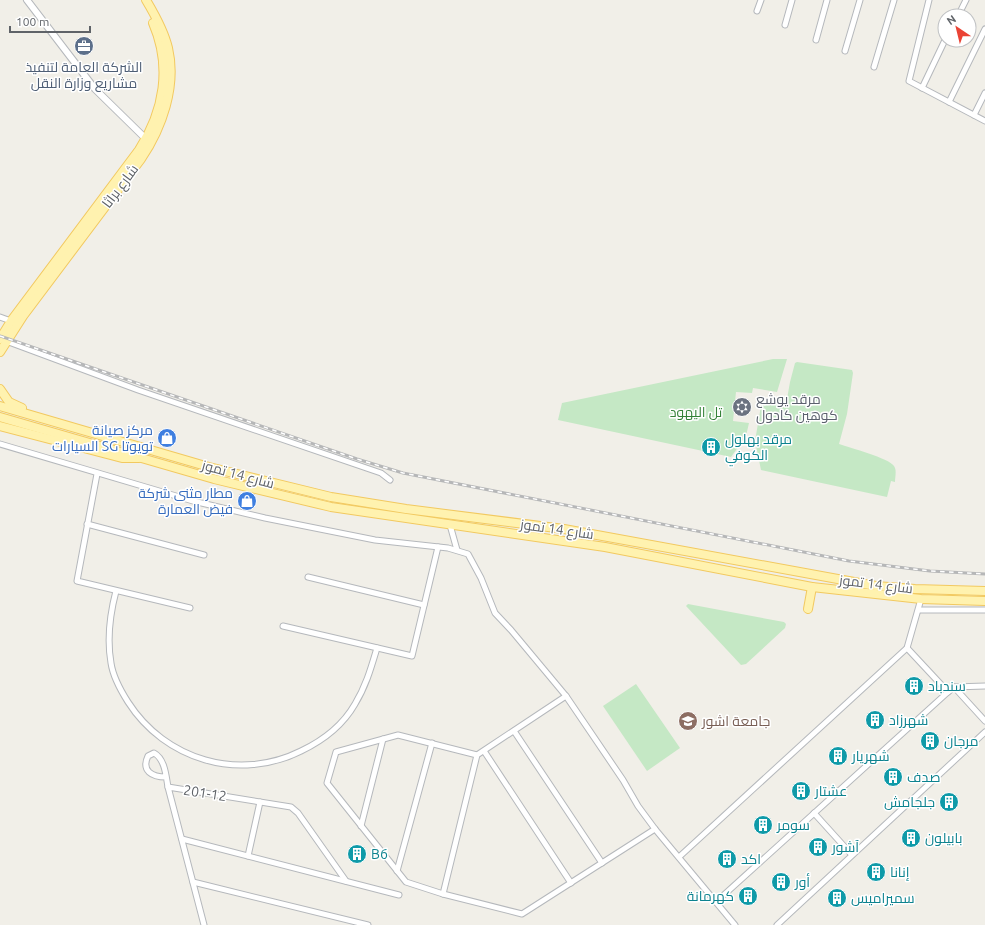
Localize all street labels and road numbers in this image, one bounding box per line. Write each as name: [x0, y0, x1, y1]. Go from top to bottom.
street label: شارع براثا: [99, 161, 142, 211]
street label: شارع 14 تموز: [199, 456, 276, 492]
street label: شارع 14 تموز: [518, 516, 595, 543]
street label: شارع 14 تموز: [837, 571, 914, 597]
street label: 201-12: [182, 782, 228, 804]

